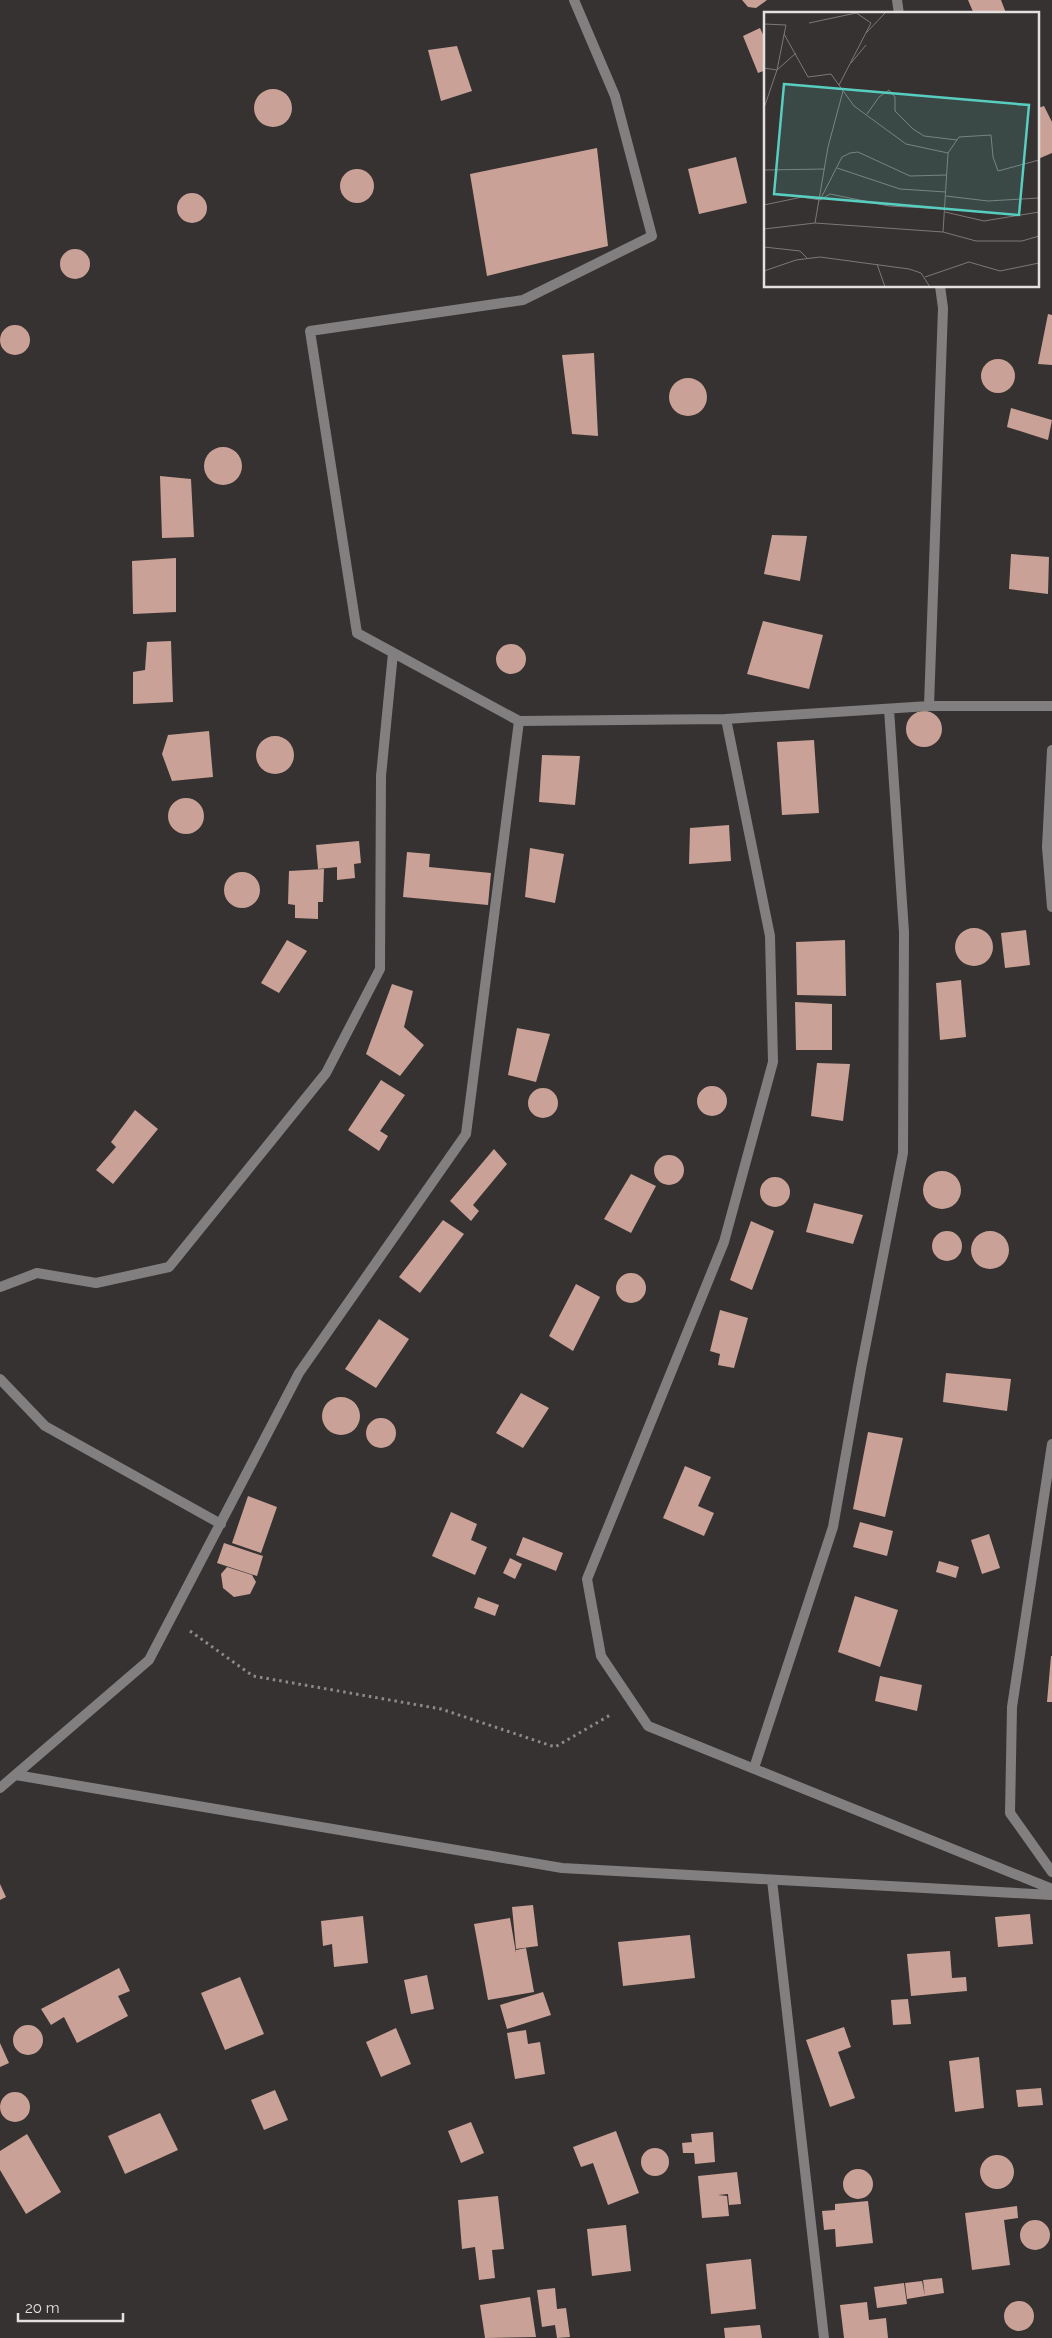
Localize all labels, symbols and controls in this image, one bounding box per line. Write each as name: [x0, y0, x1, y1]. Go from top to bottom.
inset map: [764, 12, 1040, 288]
scale bar: [18, 2290, 122, 2322]
text: 20 m: [25, 2299, 60, 2317]

